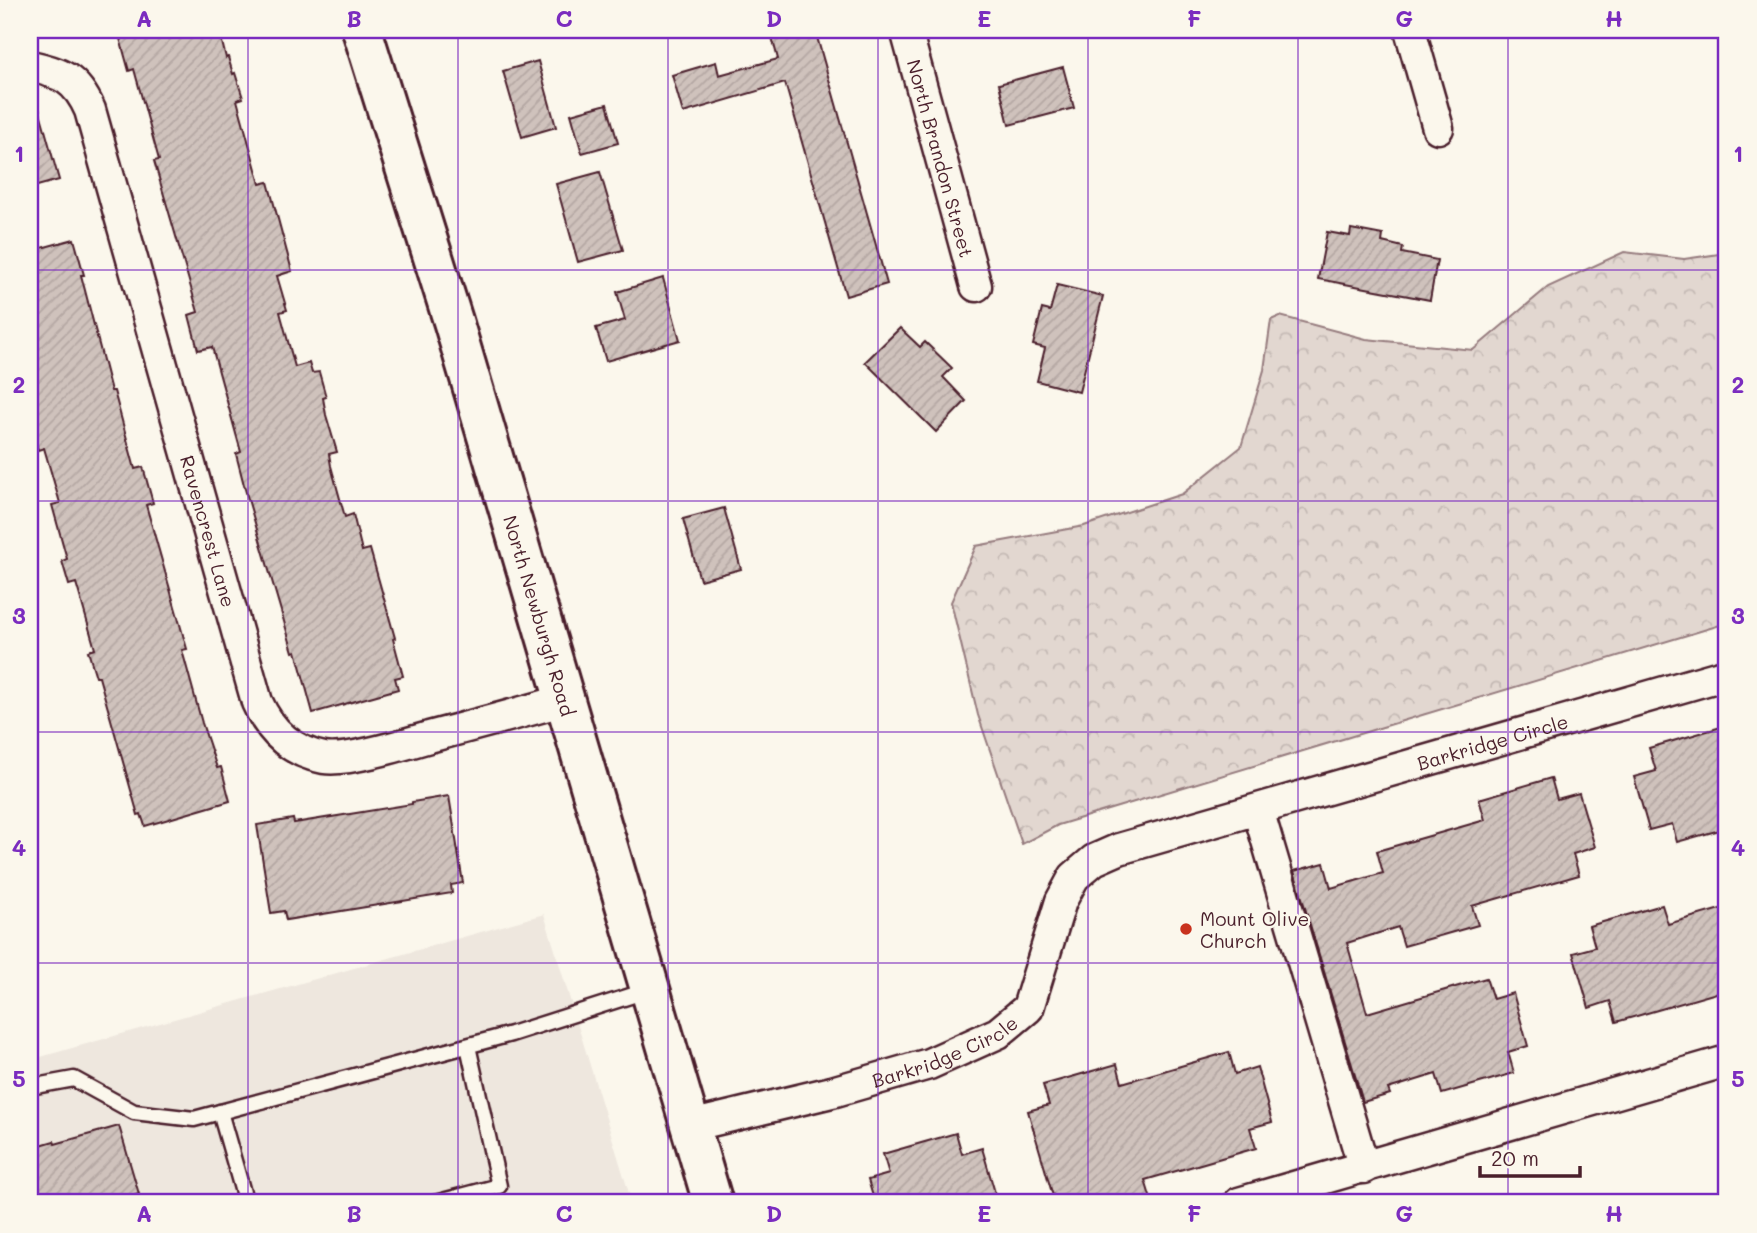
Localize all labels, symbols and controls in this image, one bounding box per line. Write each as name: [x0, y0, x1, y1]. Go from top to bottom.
text: A: [136, 3, 152, 33]
text: B: [346, 3, 362, 33]
text: C: [555, 3, 573, 33]
text: D: [766, 3, 782, 33]
text: E: [977, 3, 991, 33]
text: F: [1187, 3, 1201, 33]
text: G: [1395, 3, 1413, 33]
text: H: [1605, 3, 1623, 33]
street label: North Brandon Street: [902, 56, 980, 260]
text: 1: [14, 138, 24, 168]
text: 1: [1733, 138, 1743, 168]
text: 2: [13, 369, 25, 399]
text: 2: [1732, 369, 1744, 399]
street label: Ravencrest Lane: [175, 452, 242, 610]
street label: North Newburgh Road: [499, 512, 581, 719]
text: 3: [12, 600, 26, 630]
text: 3: [1731, 600, 1745, 630]
street label: Barkridge Circle: [1414, 708, 1571, 775]
text: 4: [12, 832, 26, 862]
text: 4: [1731, 832, 1745, 862]
place label: Mount Olive Church: [1200, 906, 1309, 953]
marker: Mount Olive Church: [1178, 921, 1194, 937]
street label: Barkridge Circle: [869, 1010, 1023, 1092]
text: 5: [12, 1063, 26, 1093]
text: 5: [1731, 1063, 1745, 1093]
scale bar: [1480, 1135, 1580, 1179]
text: 20 m: [1491, 1144, 1539, 1171]
text: A: [136, 1198, 152, 1228]
text: B: [346, 1198, 362, 1228]
text: C: [555, 1198, 573, 1228]
text: D: [766, 1198, 782, 1228]
text: E: [977, 1198, 991, 1228]
text: F: [1187, 1198, 1201, 1228]
text: G: [1395, 1198, 1413, 1228]
text: H: [1605, 1198, 1623, 1228]

